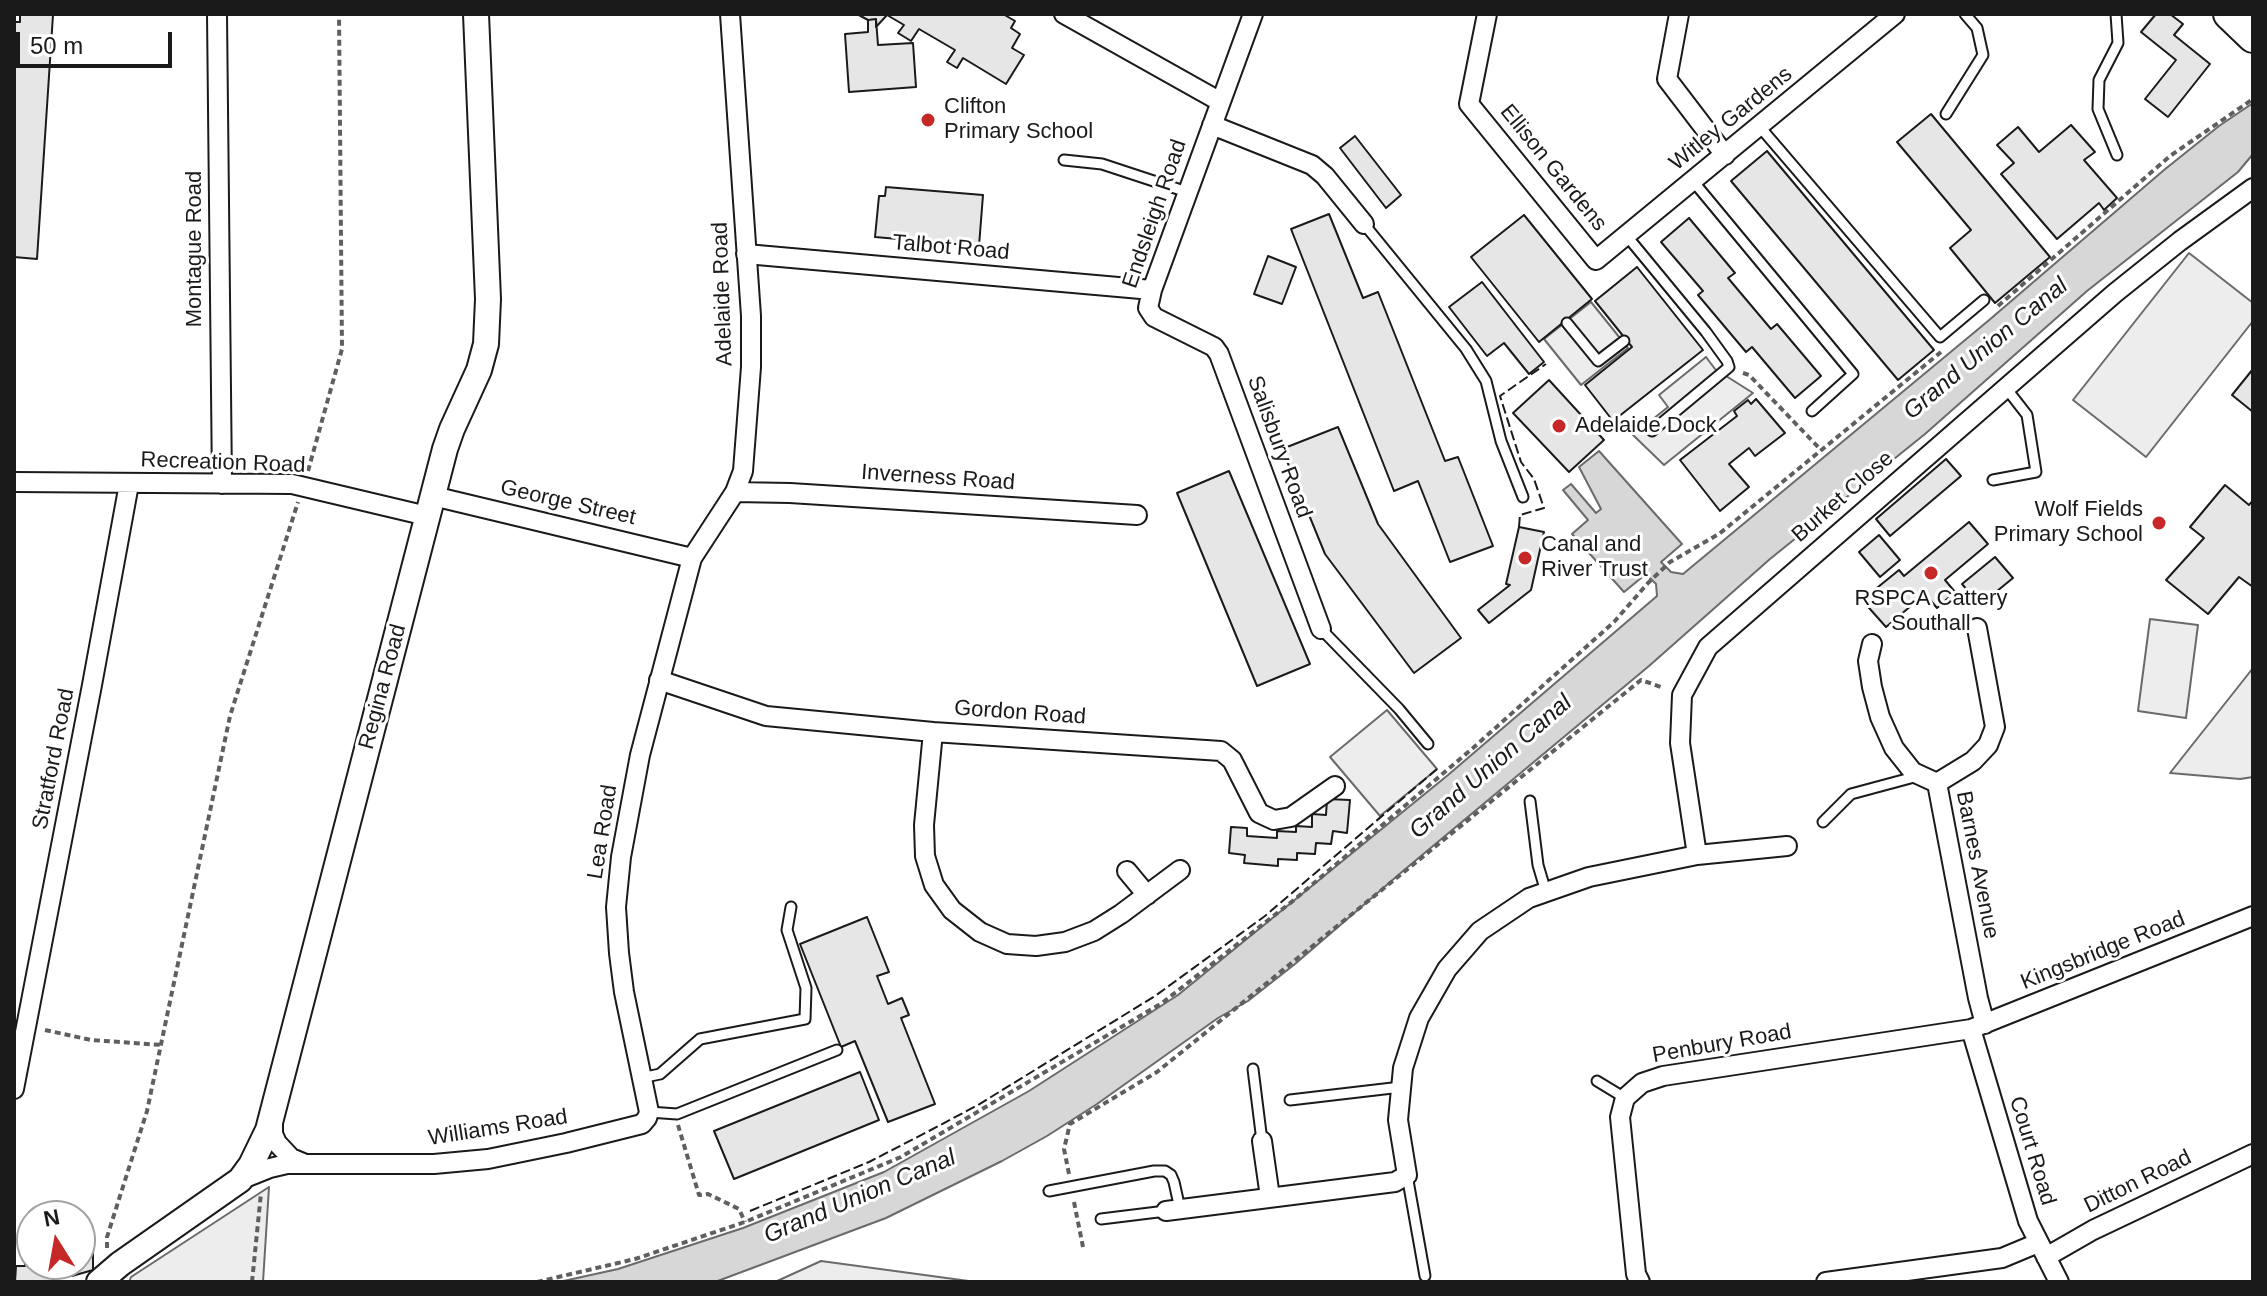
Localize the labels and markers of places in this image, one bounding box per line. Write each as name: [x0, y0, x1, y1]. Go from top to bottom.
place label: Clifton Primary School: [944, 94, 1093, 146]
marker: Clifton Primary School: [919, 111, 937, 129]
place label: Adelaide Dock: [1575, 413, 1717, 439]
marker: Adelaide Dock: [1550, 417, 1568, 435]
place label: Wolf Fields Primary School: [1994, 497, 2143, 548]
marker: Wolf Fields Primary School: [2150, 514, 2168, 532]
place label: Canal and River Trust: [1541, 532, 1648, 584]
marker: Canal and River Trust: [1516, 549, 1534, 567]
marker: RSPCA Cattery Southall: [1922, 564, 1940, 582]
place label: RSPCA Cattery Southall: [1855, 586, 2007, 638]

